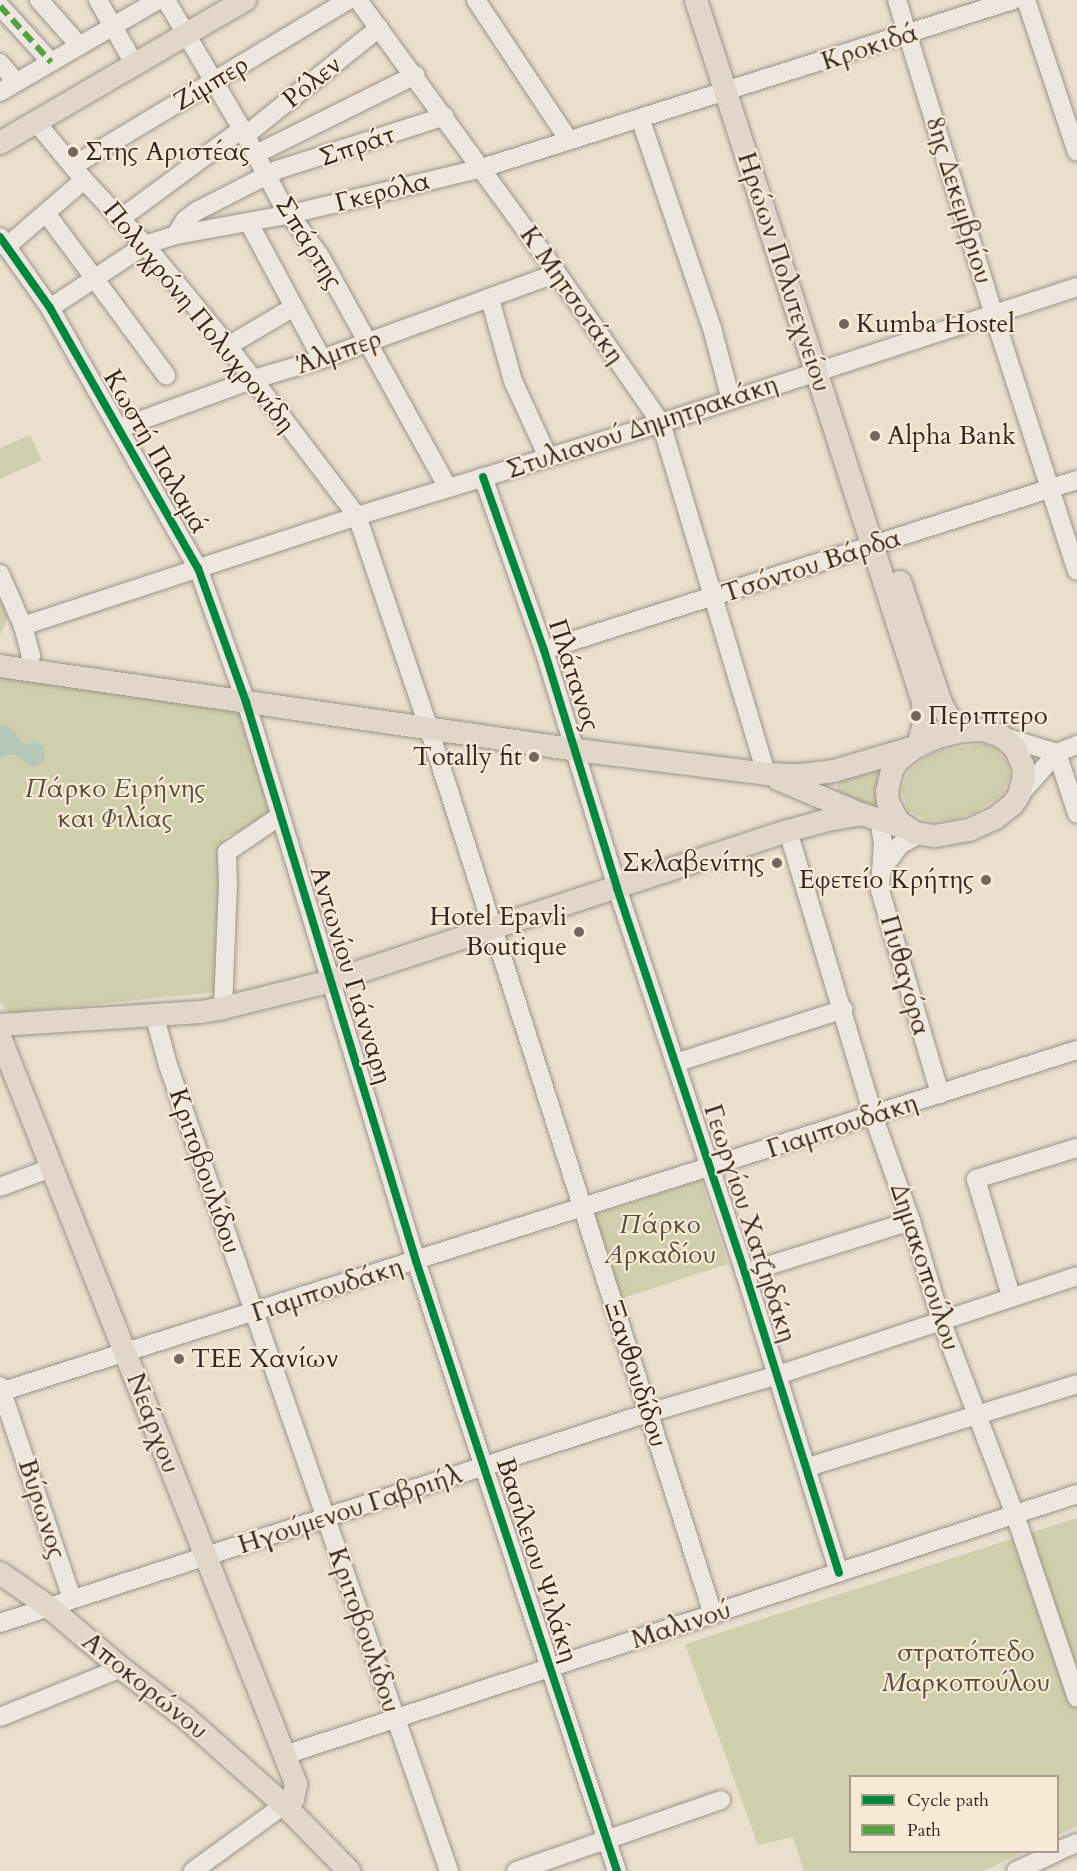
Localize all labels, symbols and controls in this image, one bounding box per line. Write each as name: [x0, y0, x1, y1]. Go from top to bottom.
street label: Κροκιδά: [817, 17, 923, 77]
street label: Ζίμπερ: [168, 49, 254, 117]
street label: Ρόλεν: [276, 49, 348, 115]
street label: 8ης Δεκεμβρίου: [919, 113, 999, 287]
street label: Σπράτ: [315, 119, 399, 173]
place label: Στης Αριστέας: [85, 136, 250, 168]
marker: Στης Αριστέας: [66, 145, 80, 159]
street label: Ηρώων Πολυτεχνείου: [731, 148, 837, 396]
street label: Γκερόλα: [332, 165, 432, 219]
street label: Σπάρτης: [269, 191, 349, 295]
street label: Πολυχρόνη Πολυχρονίδη: [96, 195, 302, 439]
street label: Κ Μητσοτάκη: [513, 220, 631, 370]
place label: Kumba Hostel: [856, 308, 1015, 340]
marker: Kumba Hostel: [837, 317, 851, 331]
street label: Άλμπερ: [292, 323, 386, 381]
street label: Κωστή Παλαμά: [96, 364, 216, 540]
street label: Στυλιανού Δημητρακάκη: [503, 368, 781, 486]
place label: Alpha Bank: [887, 420, 1016, 452]
marker: Alpha Bank: [868, 429, 882, 443]
street label: Τσόντου Βάρδα: [718, 522, 904, 610]
street label: Πλάτανος: [541, 615, 607, 735]
place label: Περιπτερο: [928, 700, 1048, 732]
marker: Περιπτερο: [909, 709, 923, 723]
place label: Totally fit: [413, 741, 522, 773]
marker: Totally fit: [527, 750, 541, 764]
park label: Πάρκο Ειρήνης και Φιλίας: [25, 773, 205, 834]
place label: Σκλαβενίτης: [622, 847, 765, 879]
marker: Σκλαβενίτης: [770, 856, 784, 870]
street label: Αντωνίου Γιάνναρη: [303, 862, 399, 1088]
place label: Εφετείο Κρήτης: [799, 864, 974, 896]
marker: Εφετείο Κρήτης: [979, 873, 993, 887]
place label: Hotel Epavli Boutique: [429, 901, 567, 963]
street label: Πυθαγόρα: [873, 912, 937, 1038]
marker: Hotel Epavli Boutique: [572, 925, 586, 939]
street label: Κριτοβουλίδου: [162, 1084, 248, 1258]
street label: Γιαμπουδάκη: [763, 1087, 921, 1165]
street label: Γεωργίου Χατζηδάκη: [697, 1100, 803, 1346]
street label: Δημακοπούλου: [883, 1180, 967, 1354]
park label: Πάρκο Αρκαδίου: [604, 1209, 716, 1270]
street label: Γιαμπουδάκη: [248, 1251, 406, 1329]
street label: Ξανθουδίδου: [598, 1297, 674, 1451]
place label: ΤΕΕ Χανίων: [191, 1343, 338, 1375]
marker: ΤΕΕ Χανίων: [172, 1352, 186, 1366]
street label: Νεάρχου: [120, 1369, 186, 1477]
street label: Βασίλειου Ψιλάκη: [489, 1454, 585, 1666]
street label: Βύρωνος: [11, 1455, 73, 1563]
street label: Ηγούμενου Γαβριήλ: [234, 1459, 466, 1561]
street label: Κριτοβουλίδου: [321, 1543, 407, 1717]
street label: Μαλινού: [627, 1594, 735, 1656]
street label: Αποκορώνου: [76, 1626, 214, 1746]
park label: στρατόπεδο Μαρκοπούλου: [882, 1637, 1050, 1698]
legend: [849, 1775, 1059, 1853]
text: Cycle path: [907, 1788, 989, 1813]
text: Path: [907, 1818, 941, 1843]

